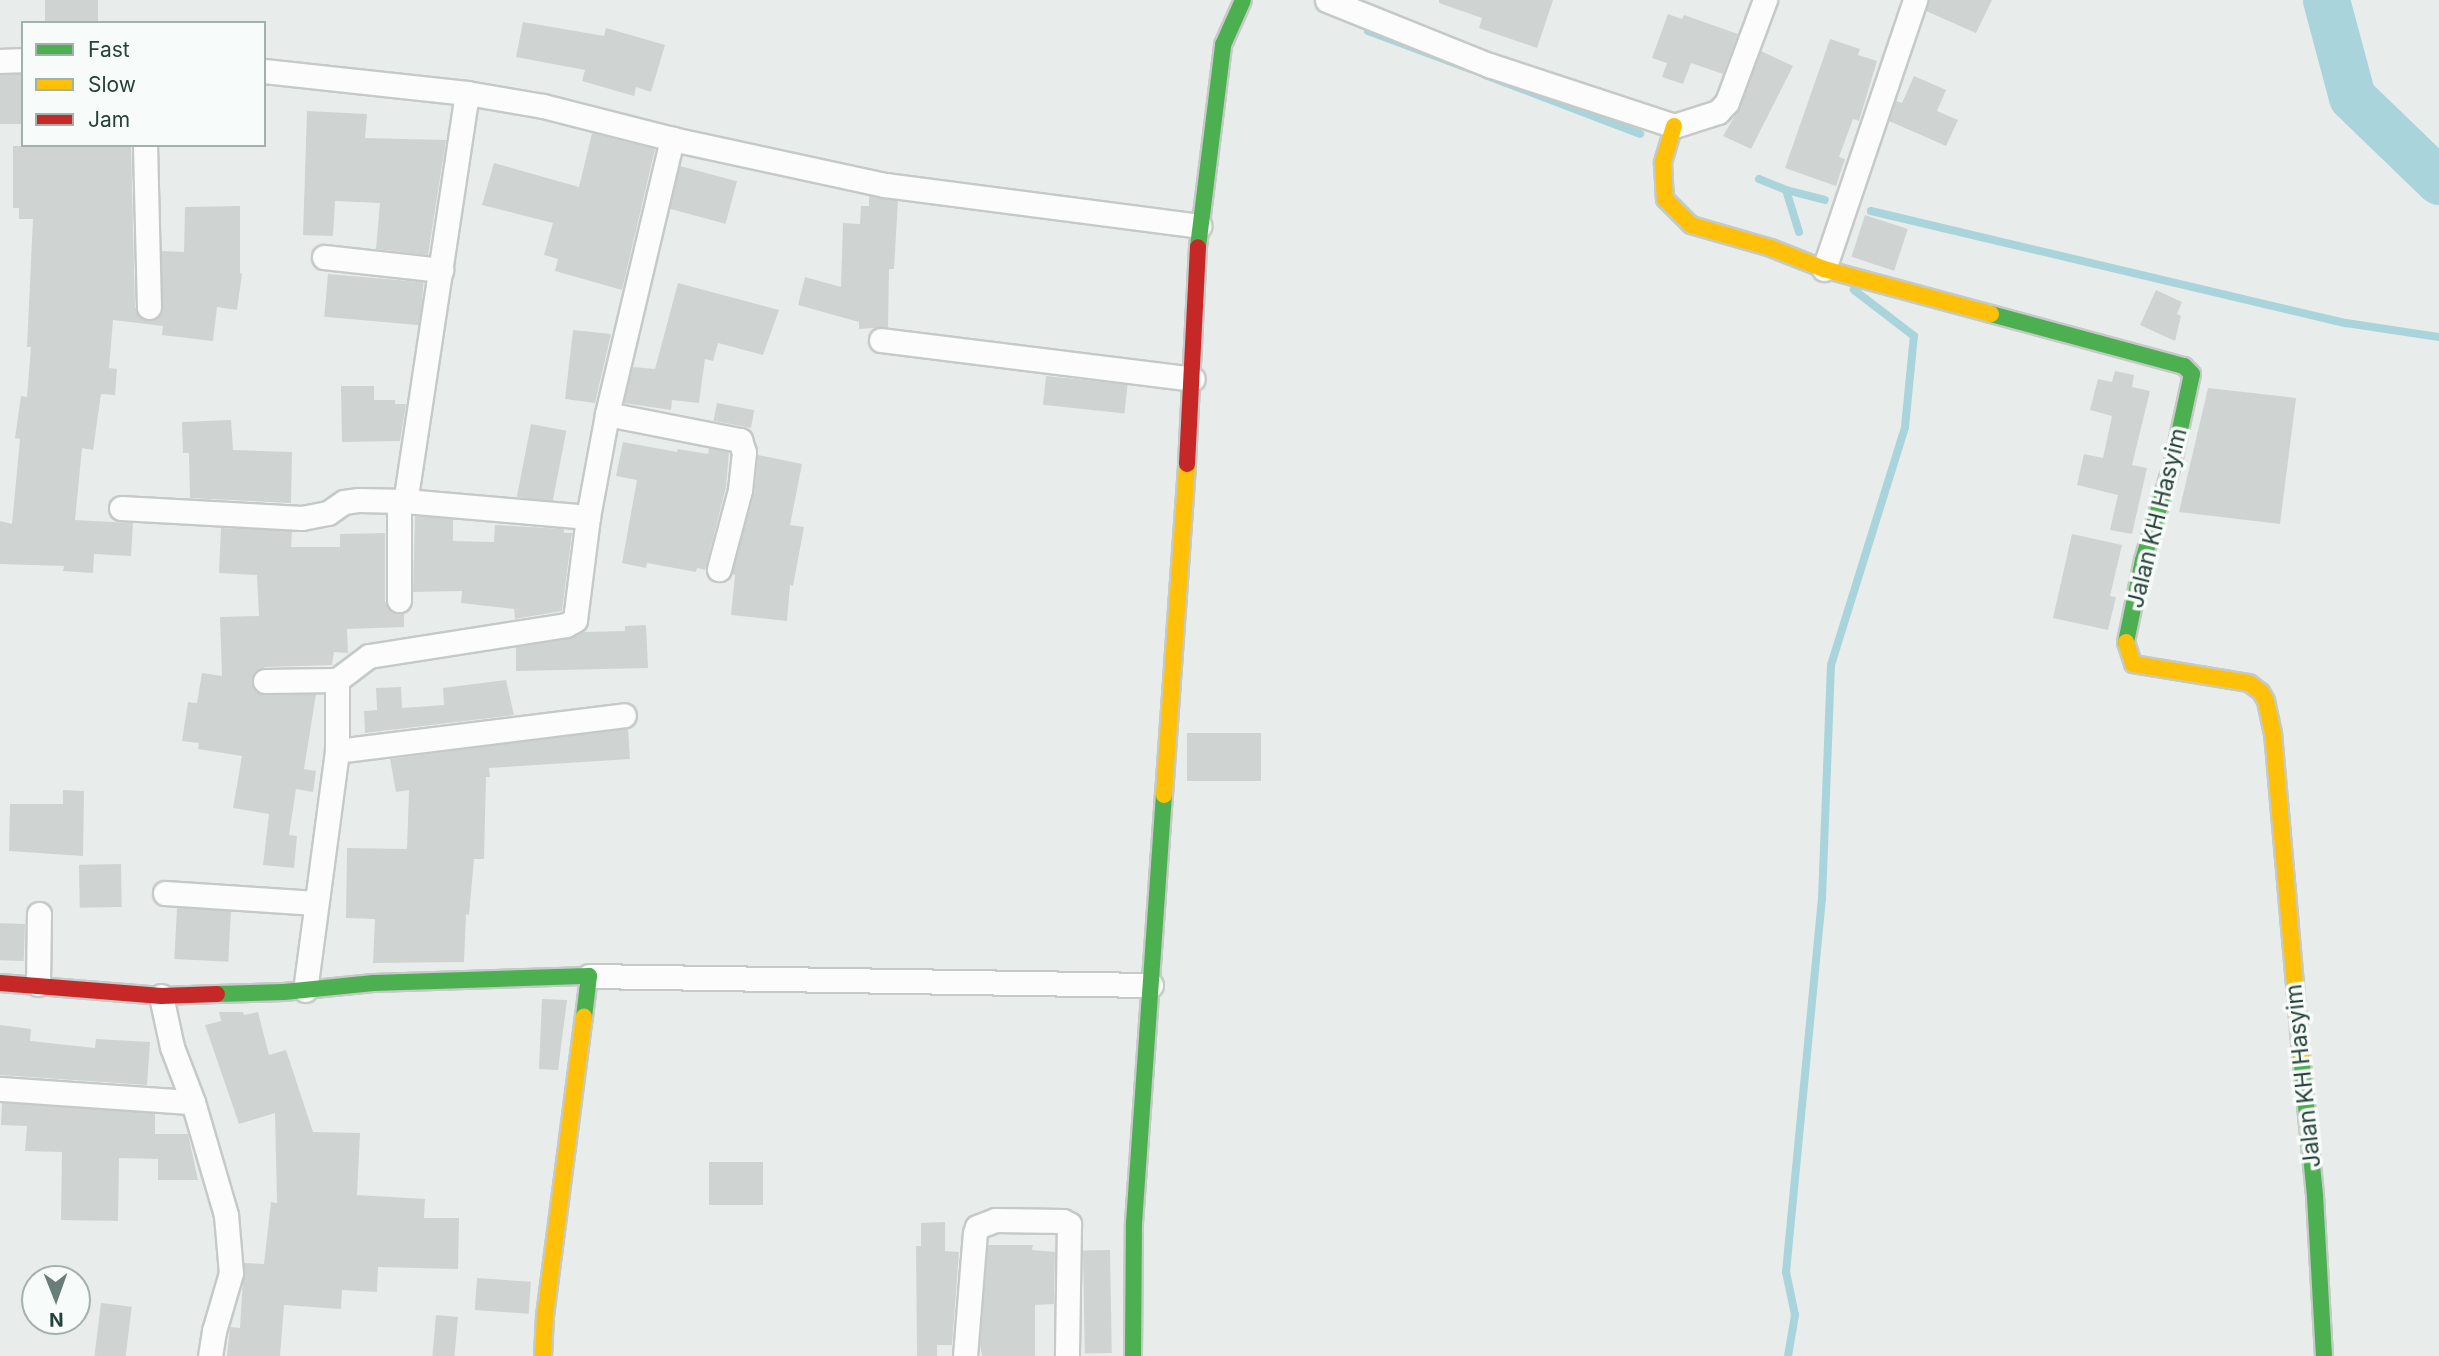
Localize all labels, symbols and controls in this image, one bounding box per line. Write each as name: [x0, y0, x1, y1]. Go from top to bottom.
legend: [21, 21, 266, 147]
text: Fast: [88, 37, 130, 62]
text: Slow: [88, 72, 136, 97]
text: Jam: [88, 107, 130, 132]
street label: Jalan KH Hasyim: [2121, 425, 2193, 611]
street label: Jalan KH Hasyim: [2280, 983, 2326, 1169]
north arrow: [21, 1265, 91, 1335]
text: N: [49, 1308, 64, 1331]

